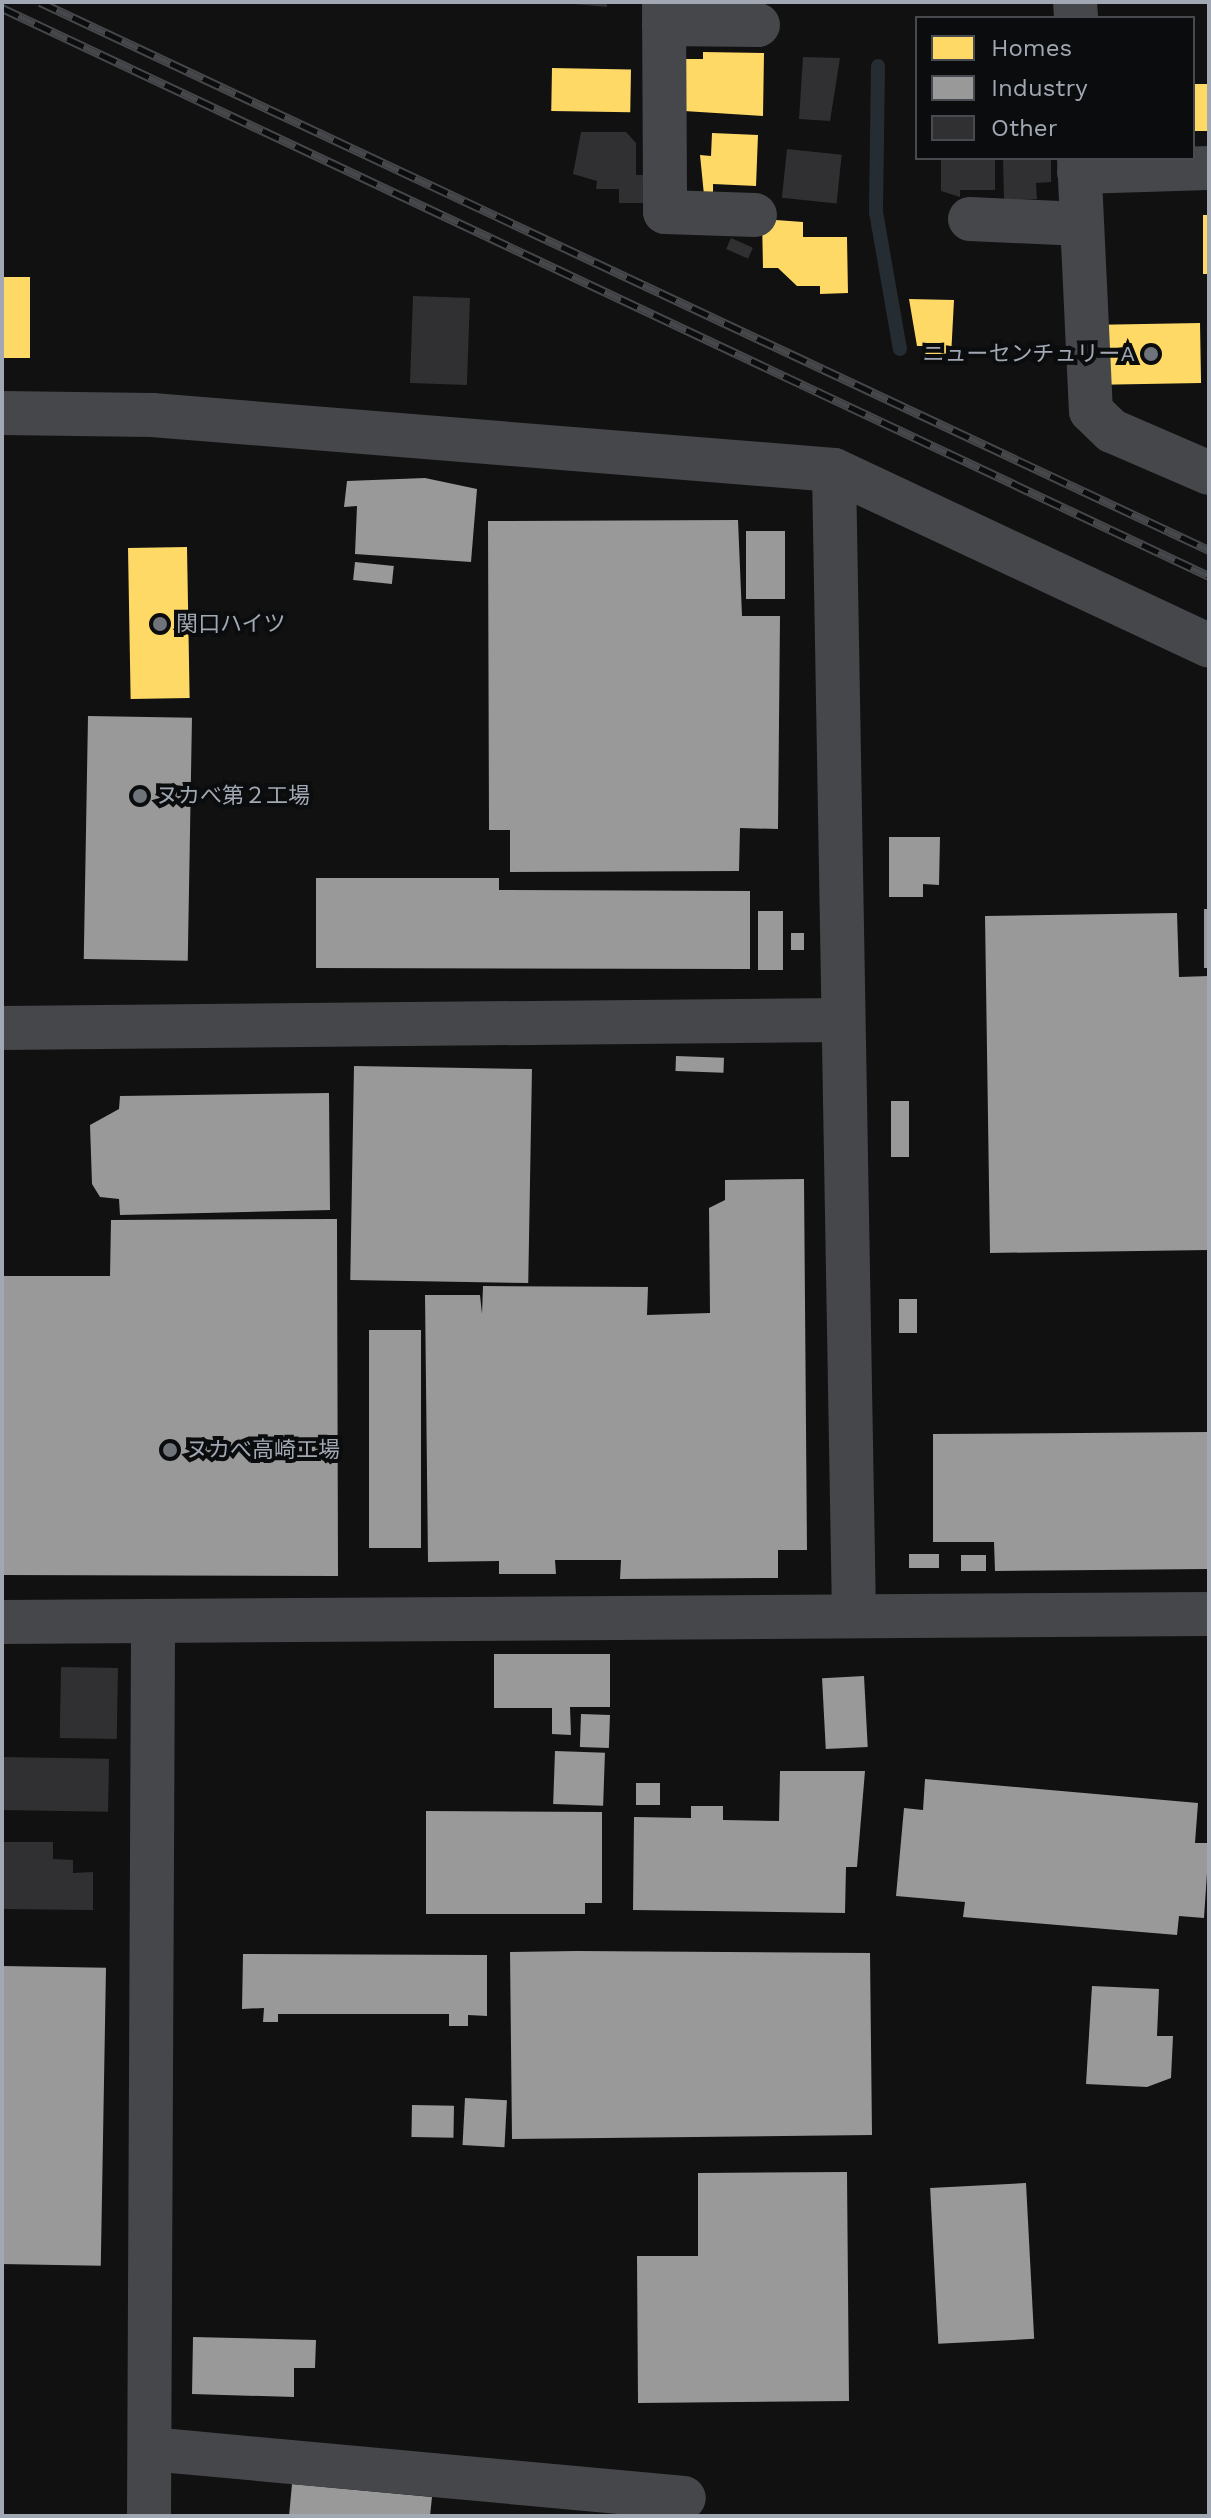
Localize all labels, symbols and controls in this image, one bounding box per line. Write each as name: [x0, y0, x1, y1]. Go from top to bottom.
legend: [915, 16, 1195, 160]
text: Homes: [991, 34, 1072, 62]
text: Industry: [991, 74, 1088, 102]
text: Other: [991, 114, 1058, 142]
place label: ニューセンチュリーA: [922, 341, 1135, 367]
marker: ニューセンチュリーA: [1142, 345, 1160, 363]
place label: 関口ハイツ: [176, 611, 286, 637]
marker: 関口ハイツ: [151, 615, 169, 633]
place label: ヌカべ第２工場: [156, 783, 310, 809]
marker: ヌカべ第２工場: [131, 787, 149, 805]
place label: ヌカべ高崎工場: [186, 1437, 340, 1463]
marker: ヌカべ高崎工場: [161, 1441, 179, 1459]

